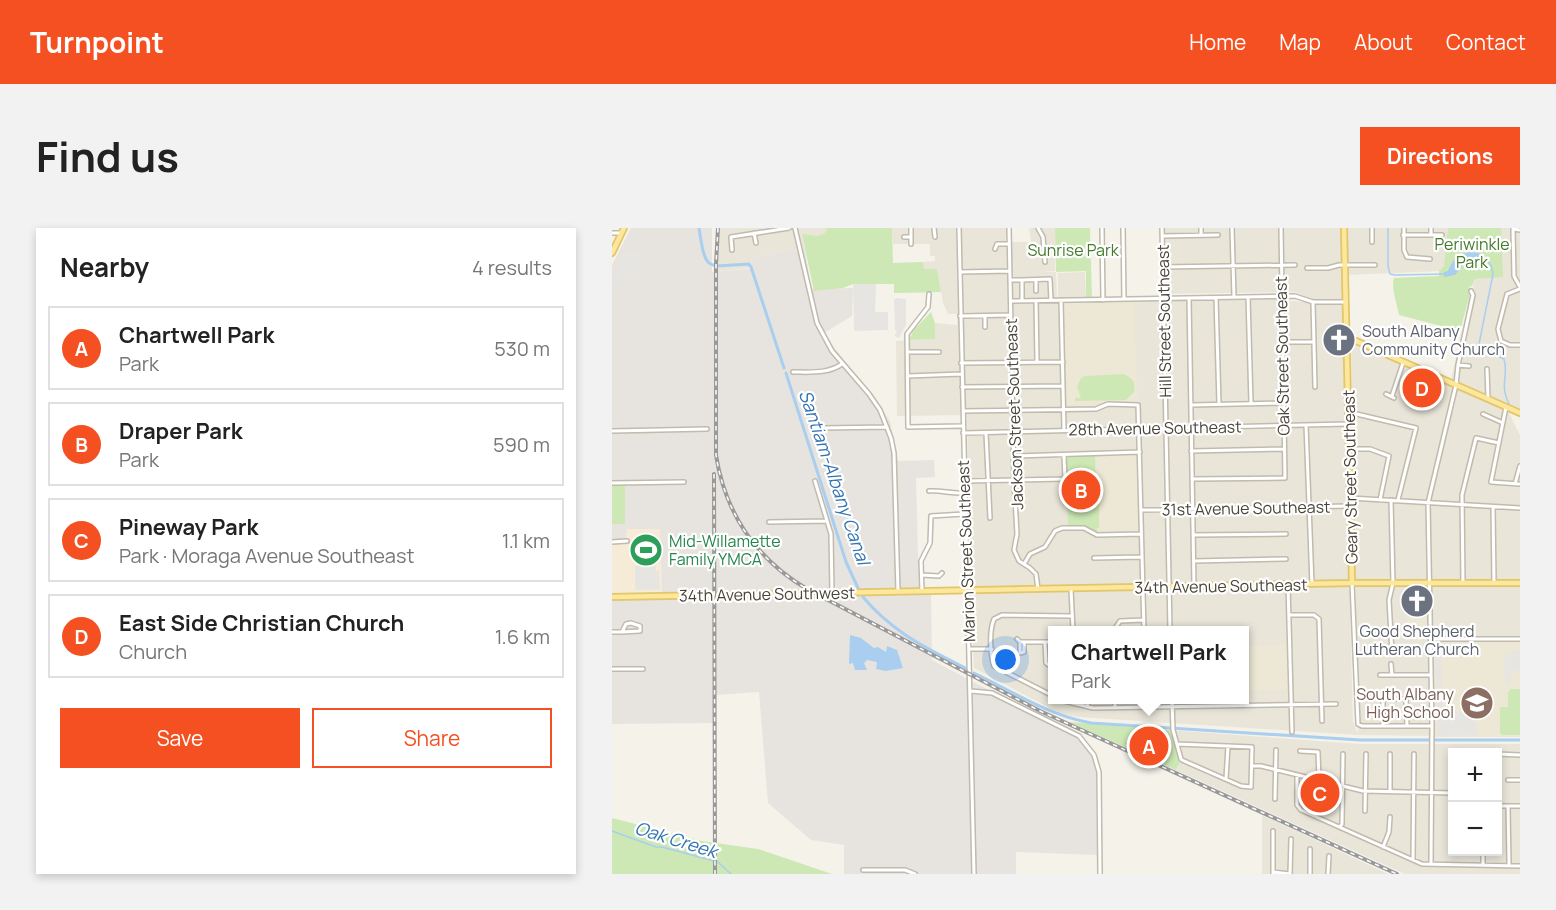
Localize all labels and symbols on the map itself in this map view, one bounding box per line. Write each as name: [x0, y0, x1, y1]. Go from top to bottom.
park label: Periwinkle Park: [1434, 233, 1510, 273]
park label: Sunrise Park: [1027, 239, 1120, 261]
street label: Hill Street Southeast: [1152, 244, 1176, 398]
street label: Oak Street Southeast: [1270, 276, 1294, 436]
street label: Jackson Street Southeast: [1000, 318, 1028, 510]
place label: South Albany Community Church: [1362, 320, 1505, 360]
church icon: South Albany Community Church: [1321, 322, 1357, 358]
pin: D: [1402, 366, 1442, 410]
water label: Santiam-Albany Canal: [794, 387, 877, 570]
street label: Geary Street Southeast: [1337, 390, 1363, 564]
street label: 28th Avenue Southeast: [1068, 415, 1242, 441]
street label: Marion Street Southeast: [952, 460, 980, 642]
pin: B: [1062, 468, 1100, 512]
street label: 31st Avenue Southeast: [1161, 496, 1331, 520]
place label: Mid-Willamette Family YMCA: [669, 530, 781, 570]
sports icon: Mid-Willamette Family YMCA: [628, 532, 664, 568]
street label: 34th Avenue Southeast: [1134, 573, 1308, 599]
street label: 34th Avenue Southwest: [679, 581, 855, 607]
church icon: Good Shepherd Lutheran Church: [1399, 583, 1435, 619]
place label: Good Shepherd Lutheran Church: [1355, 620, 1479, 660]
your location: [991, 645, 1020, 674]
place label: South Albany High School: [1356, 683, 1455, 723]
school or university icon: South Albany High School: [1459, 685, 1495, 721]
pin: A: [1130, 724, 1168, 768]
pin: C: [1300, 770, 1340, 816]
water label: Oak Creek: [632, 815, 723, 864]

